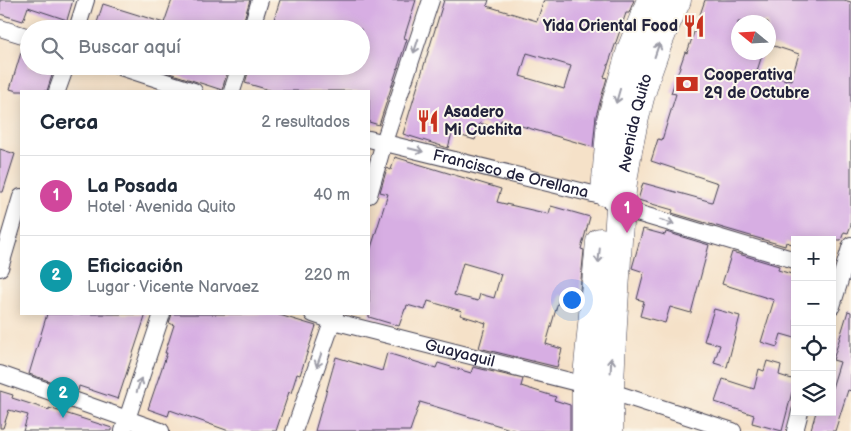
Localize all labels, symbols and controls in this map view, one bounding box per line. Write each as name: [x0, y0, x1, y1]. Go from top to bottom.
restaurant icon: Yida Oriental Food: [681, 13, 707, 39]
north arrow: [731, 15, 776, 60]
place label: Yida Oriental Food: [543, 17, 678, 36]
search box: [20, 20, 370, 75]
icon: search: [38, 34, 66, 62]
text: Buscar aquí: [78, 36, 181, 59]
one-way arrow: [410, 38, 420, 54]
one-way arrow: [653, 42, 662, 58]
place label: Cooperativa 29 de Octubre: [704, 66, 810, 103]
street label: Avenida Quito: [615, 71, 656, 173]
bank icon: Cooperativa 29 de Octubre: [674, 71, 700, 97]
one-way arrow: [612, 87, 622, 103]
place label: Asadero Mi Cuchita: [443, 103, 522, 140]
restaurant icon: Asadero Mi Cuchita: [415, 108, 441, 134]
text: Cerca: [40, 110, 98, 135]
text: 2 resultados: [261, 113, 350, 132]
one-way arrow: [408, 146, 424, 156]
street label: Francisco de Orellana: [431, 146, 591, 202]
text: La Posada: [87, 175, 178, 198]
text: 1: [53, 186, 59, 205]
text: 40 m: [313, 186, 350, 205]
pin: 1: [611, 192, 643, 233]
text: Hotel · Avenida Quito: [87, 198, 236, 217]
one-way arrow: [659, 217, 675, 227]
map controls: [791, 236, 836, 416]
button: +: [791, 236, 836, 281]
one-way arrow: [594, 248, 604, 264]
text: Eficicación: [87, 255, 183, 278]
text: 2: [51, 266, 61, 285]
text: 220 m: [304, 266, 350, 285]
text: Lugar · Vicente Narvaez: [87, 278, 259, 297]
button: −: [791, 281, 836, 326]
your location: [559, 287, 585, 313]
button: locate: [791, 326, 836, 371]
street label: Guayaquil: [423, 335, 497, 371]
one-way arrow: [314, 352, 323, 367]
one-way arrow: [606, 357, 615, 373]
button: layers: [791, 371, 836, 416]
pin: 2: [47, 377, 79, 418]
one-way arrow: [134, 377, 144, 393]

